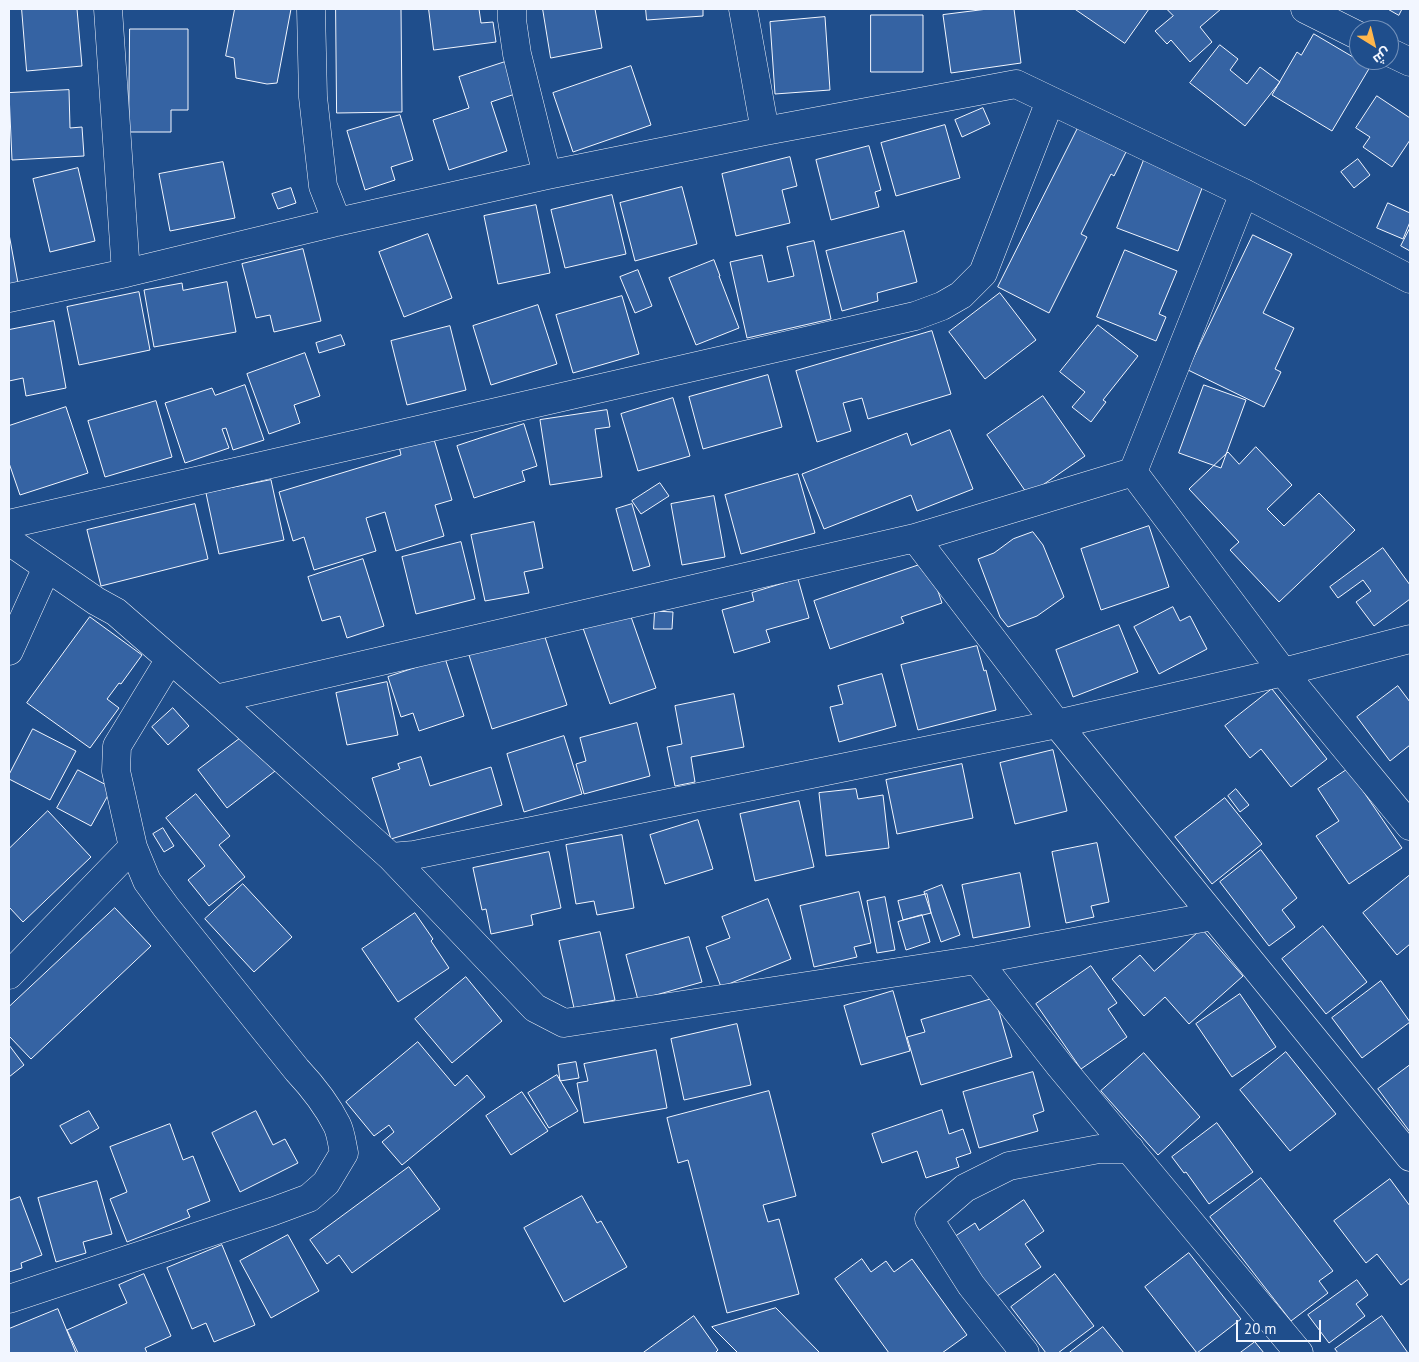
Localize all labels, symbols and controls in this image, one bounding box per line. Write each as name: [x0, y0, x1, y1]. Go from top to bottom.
north arrow: [1349, 20, 1399, 70]
text: ش: [1370, 44, 1395, 69]
scale bar: [1239, 1310, 1324, 1342]
text: 20 m: [1244, 1319, 1277, 1338]

